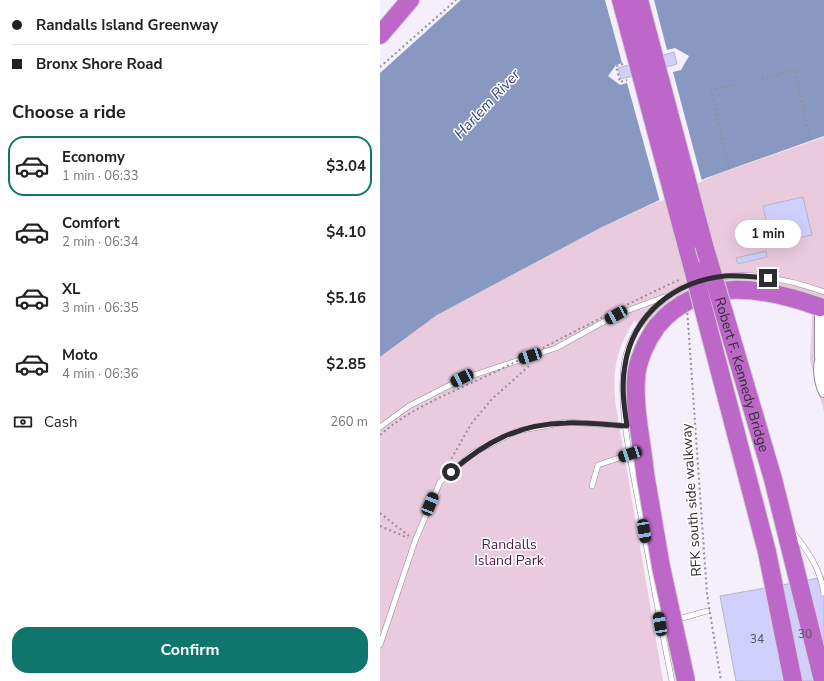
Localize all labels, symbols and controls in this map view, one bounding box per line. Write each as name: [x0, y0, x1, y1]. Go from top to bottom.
text: Randalls Island Greenway: [36, 15, 218, 35]
text: Bronx Shore Road: [36, 54, 163, 74]
water label: Harlem River: [450, 64, 525, 143]
text: Choose a ride: [12, 100, 126, 124]
text: Economy: [62, 147, 125, 167]
icon: car: [14, 148, 50, 184]
text: $3.04: [326, 156, 366, 176]
text: 1 min · 06:33: [62, 167, 138, 185]
text: Comfort: [62, 213, 119, 233]
icon: car: [14, 214, 50, 250]
callout: 1 min: [735, 220, 801, 248]
text: $4.10: [326, 222, 366, 242]
text: 1 min: [751, 225, 785, 243]
text: 2 min · 06:34: [62, 233, 138, 251]
route end: [759, 269, 777, 287]
text: XL: [62, 279, 81, 299]
icon: car: [14, 280, 50, 316]
text: $5.16: [326, 288, 366, 308]
street label: Robert F. Kennedy Bridge: [710, 295, 774, 454]
text: 3 min · 06:35: [62, 299, 138, 317]
car: [603, 304, 629, 326]
text: Moto: [62, 345, 98, 365]
icon: car: [14, 346, 50, 382]
car: [517, 347, 543, 365]
text: $2.85: [326, 354, 366, 374]
text: 4 min · 06:36: [62, 365, 138, 383]
car: [449, 367, 475, 389]
icon: cash: [12, 411, 34, 433]
text: Cash: [44, 412, 78, 432]
text: 260 m: [330, 413, 368, 431]
street label: RFK south side walkway: [677, 422, 706, 577]
car: [617, 445, 643, 463]
route start: [442, 463, 460, 481]
car: [420, 491, 440, 517]
car: [636, 518, 652, 544]
park label: Randalls Island Park: [474, 535, 545, 570]
car: [652, 611, 668, 637]
house number: 30: [798, 626, 812, 642]
button: Confirm: [12, 627, 368, 673]
house number: 34: [750, 631, 764, 647]

